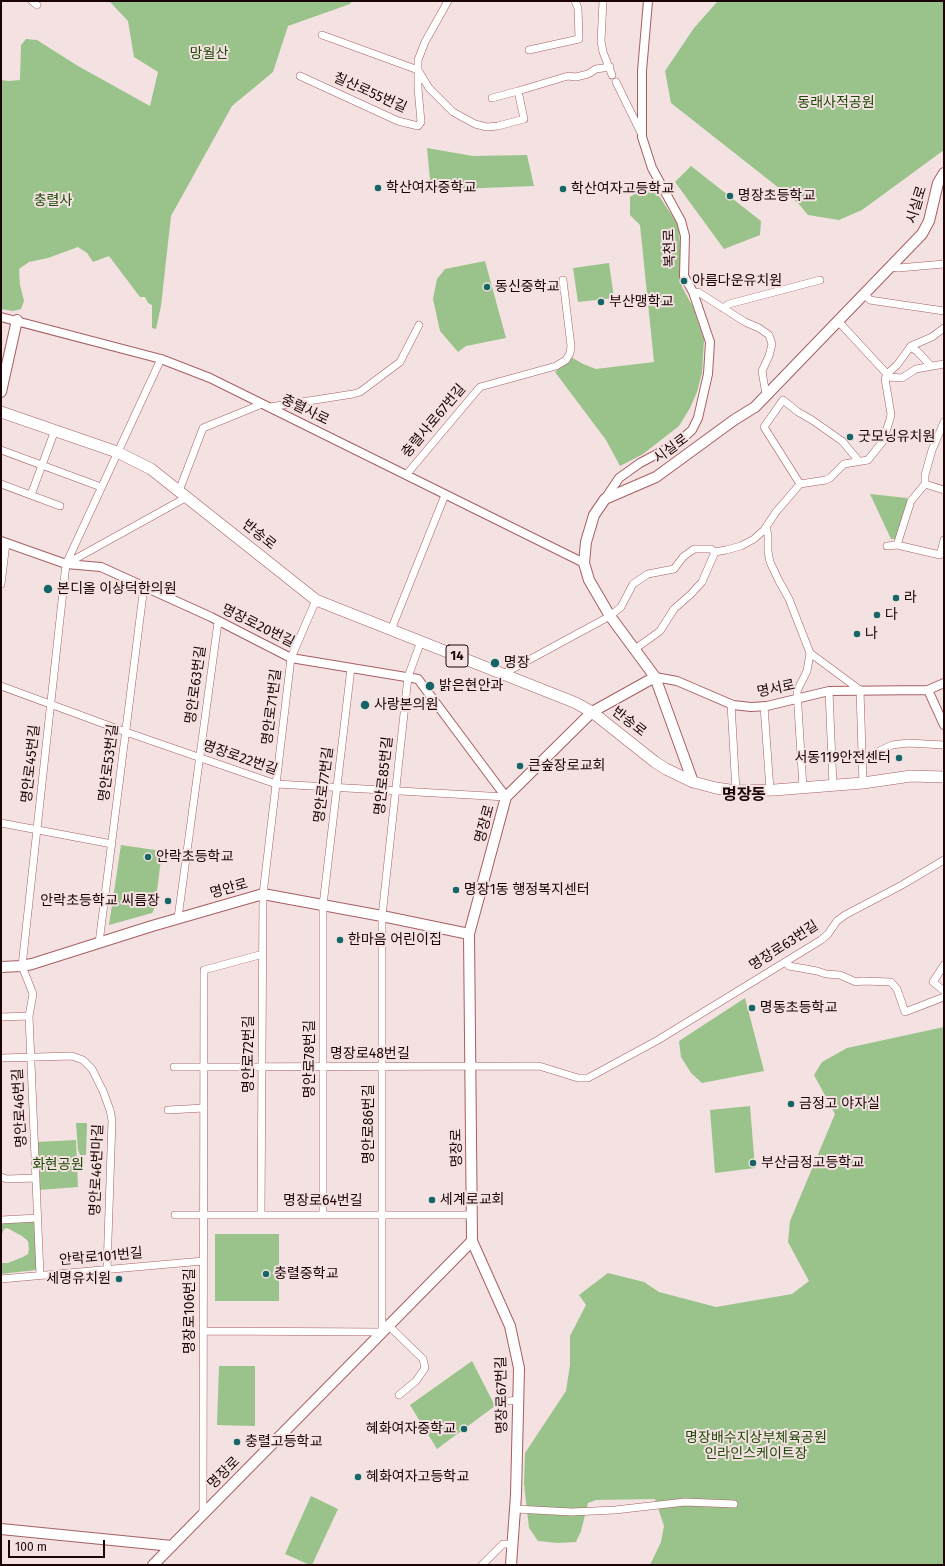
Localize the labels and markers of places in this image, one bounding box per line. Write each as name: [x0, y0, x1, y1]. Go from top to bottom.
place label: 학산여자중학교: [386, 180, 476, 196]
place label: 학산여자고등학교: [571, 181, 674, 197]
marker: 학산여자중학교: [373, 183, 383, 193]
marker: 학산여자고등학교: [558, 184, 568, 194]
place label: 명장초등학교: [738, 188, 815, 204]
marker: 명장초등학교: [725, 191, 735, 201]
place label: 아름다운유치원: [692, 273, 782, 289]
marker: 아름다운유치원: [679, 276, 689, 286]
place label: 동신중학교: [495, 279, 559, 295]
marker: 동신중학교: [482, 282, 492, 292]
place label: 부산맹학교: [609, 294, 673, 310]
marker: 부산맹학교: [596, 297, 606, 307]
place label: 굿모닝유치원: [858, 429, 935, 445]
marker: 굿모닝유치원: [845, 432, 855, 442]
place label: 본디올 이상덕한의원: [57, 581, 177, 597]
marker: 본디올 이상덕한의원: [42, 583, 54, 595]
place label: 라: [904, 590, 917, 606]
marker: 라: [891, 593, 901, 603]
place label: 다: [885, 607, 898, 623]
marker: 다: [872, 610, 882, 620]
place label: 나: [865, 626, 878, 642]
marker: 나: [852, 629, 862, 639]
place label: 명장: [504, 655, 530, 671]
marker: 명장: [489, 657, 501, 669]
place label: 밝은현안과: [439, 678, 503, 694]
marker: 밝은현안과: [424, 680, 436, 692]
place label: 사랑본의원: [374, 697, 438, 713]
marker: 사랑본의원: [359, 699, 371, 711]
place label: 서동119안전센터: [794, 750, 891, 766]
marker: 서동119안전센터: [894, 753, 904, 763]
place label: 큰숲장로교회: [528, 758, 605, 774]
marker: 큰숲장로교회: [515, 761, 525, 771]
place label: 안락초등학교: [156, 849, 233, 865]
marker: 안락초등학교: [143, 852, 153, 862]
place label: 명장1동 행정복지센터: [464, 882, 590, 898]
marker: 명장1동 행정복지센터: [451, 885, 461, 895]
place label: 안락초등학교 씨름장: [40, 893, 160, 909]
marker: 안락초등학교 씨름장: [163, 896, 173, 906]
place label: 한마음 어린이집: [348, 932, 442, 948]
marker: 한마음 어린이집: [335, 935, 345, 945]
place label: 명동초등학교: [760, 1000, 837, 1016]
marker: 명동초등학교: [747, 1003, 757, 1013]
place label: 금정고 야자실: [799, 1096, 880, 1112]
marker: 금정고 야자실: [786, 1099, 796, 1109]
place label: 부산금정고등학교: [761, 1155, 864, 1171]
marker: 부산금정고등학교: [748, 1158, 758, 1168]
place label: 세계로교회: [440, 1192, 504, 1208]
marker: 세계로교회: [427, 1195, 437, 1205]
place label: 충렬중학교: [274, 1266, 338, 1282]
marker: 충렬중학교: [261, 1269, 271, 1279]
place label: 세명유치원: [47, 1271, 111, 1287]
marker: 세명유치원: [114, 1274, 124, 1284]
place label: 혜화여자중학교: [366, 1421, 456, 1437]
marker: 혜화여자중학교: [459, 1424, 469, 1434]
place label: 충렬고등학교: [245, 1434, 322, 1450]
marker: 충렬고등학교: [232, 1437, 242, 1447]
place label: 혜화여자고등학교: [366, 1469, 469, 1485]
marker: 혜화여자고등학교: [353, 1472, 363, 1482]

